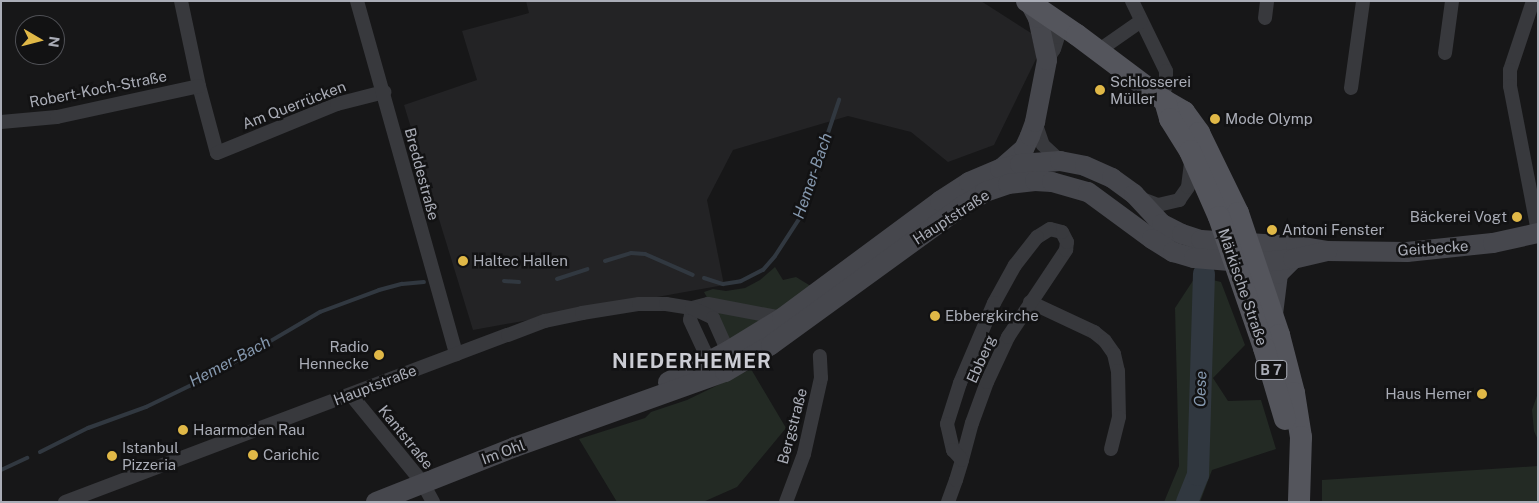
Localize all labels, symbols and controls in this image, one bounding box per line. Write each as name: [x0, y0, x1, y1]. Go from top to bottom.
north arrow: [15, 15, 65, 65]
text: N: [45, 35, 63, 48]
street label: Robert-Koch-Straße: [28, 67, 168, 111]
place label: Schlosserei Müller: [1110, 72, 1191, 107]
street label: Am Querrücken: [240, 77, 348, 133]
marker: Schlosserei Müller: [1094, 84, 1106, 96]
place label: Mode Olymp: [1225, 110, 1313, 128]
marker: Mode Olymp: [1209, 113, 1221, 125]
street label: Breddestraße: [401, 126, 443, 222]
water label: Hemer-Bach: [789, 130, 837, 222]
street label: Hauptstraße: [909, 186, 993, 248]
place label: Bäckerei Vogt: [1409, 208, 1507, 226]
marker: Bäckerei Vogt: [1511, 211, 1523, 223]
place label: Antoni Fenster: [1282, 221, 1384, 239]
marker: Antoni Fenster: [1266, 224, 1278, 236]
street label: Märkische Straße: [1215, 226, 1271, 348]
street label: Geitbecke: [1397, 237, 1469, 259]
place label: Haltec Hallen: [473, 252, 568, 270]
marker: Haltec Hallen: [457, 255, 469, 267]
place label: Ebbergkirche: [945, 307, 1039, 325]
marker: Ebbergkirche: [929, 310, 941, 322]
water label: Hemer-Bach: [186, 332, 274, 392]
street label: Ebberg: [963, 332, 999, 386]
place label: Radio Hennecke: [299, 337, 369, 372]
marker: Radio Hennecke: [373, 349, 385, 361]
district label: NIEDERHEMER: [611, 349, 773, 373]
road number: B 7: [1255, 358, 1287, 382]
street label: Hauptstraße: [331, 361, 419, 409]
water label: Oese: [1191, 371, 1211, 407]
place label: Haus Hemer: [1385, 385, 1472, 403]
street label: Bergstraße: [773, 386, 811, 466]
marker: Haus Hemer: [1476, 388, 1488, 400]
street label: Kantstraße: [375, 401, 437, 473]
place label: Haarmoden Rau: [193, 421, 305, 439]
marker: Haarmoden Rau: [177, 424, 189, 436]
street label: Im Ohl: [479, 436, 527, 468]
place label: Istanbul Pizzeria: [122, 438, 179, 473]
place label: Carichic: [263, 446, 320, 464]
marker: Carichic: [247, 449, 259, 461]
marker: Istanbul Pizzeria: [106, 450, 118, 462]

